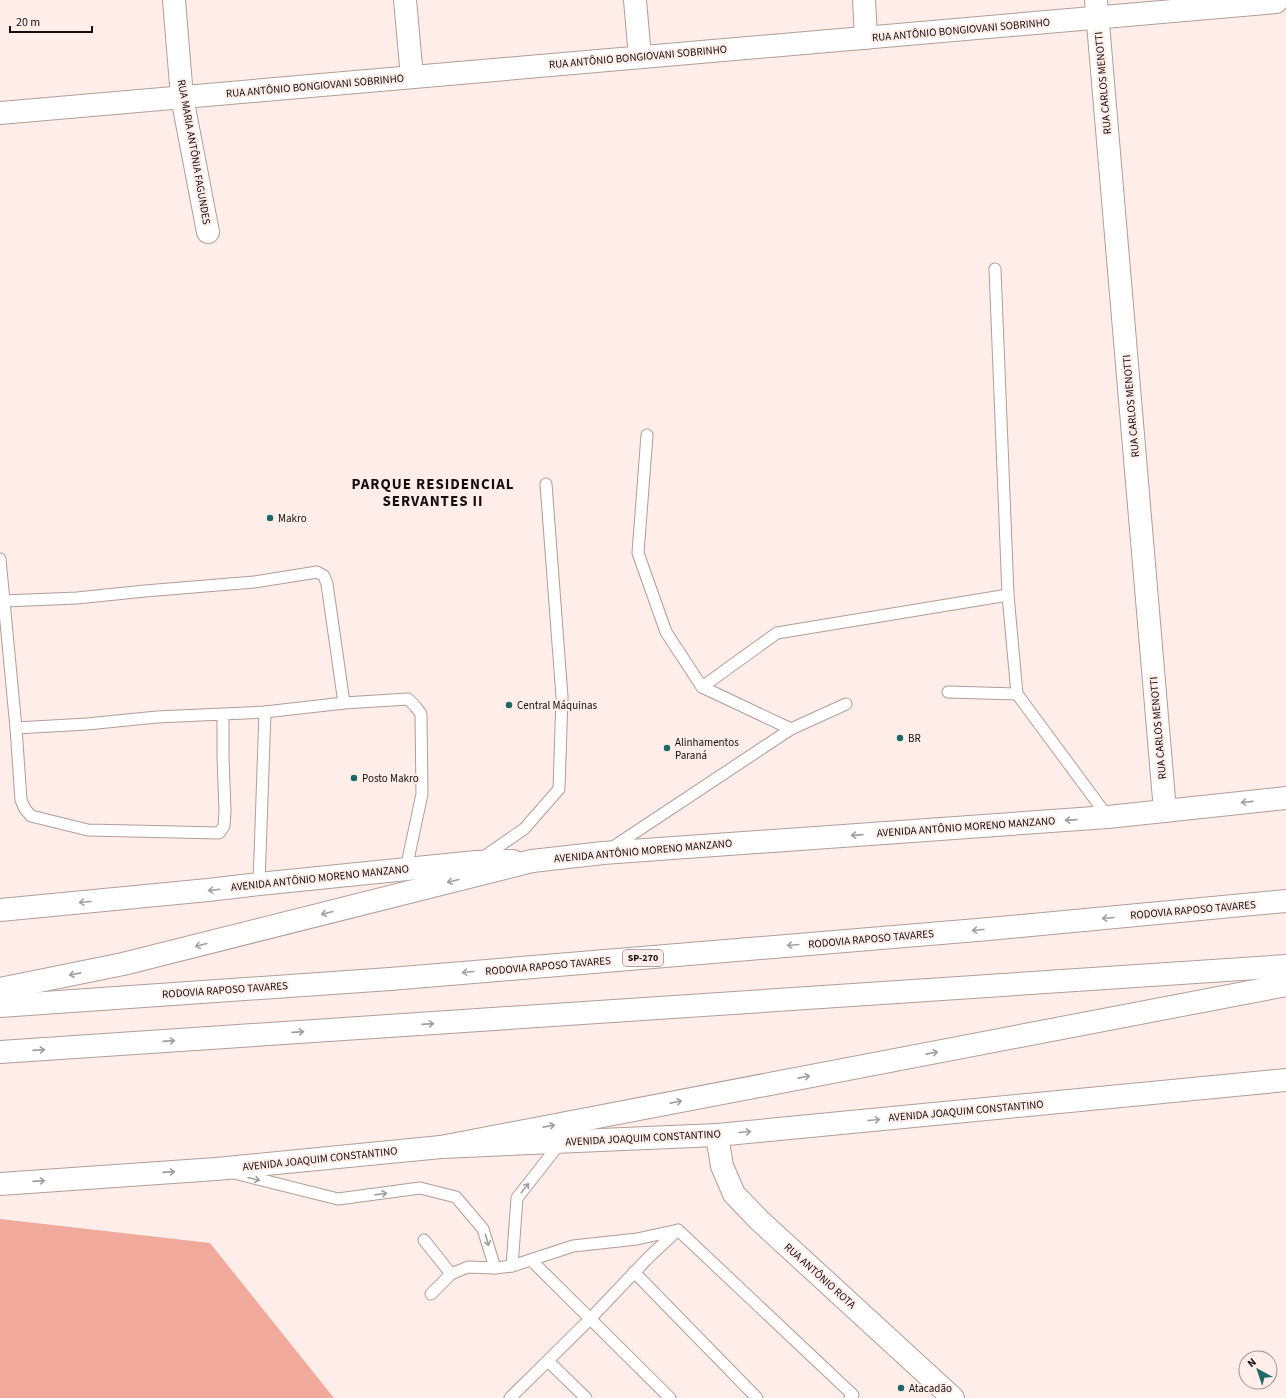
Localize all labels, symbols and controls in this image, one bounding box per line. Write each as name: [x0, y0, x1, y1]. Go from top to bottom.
scale bar: [10, 8, 92, 34]
text: 20 m: [16, 14, 40, 31]
street label: RUA ANTÔNIO BONGIOVANI SOBRINHO: [871, 15, 1051, 45]
street label: RUA CARLOS MENOTTI: [1091, 31, 1115, 135]
street label: RUA ANTÔNIO BONGIOVANI SOBRINHO: [548, 42, 728, 72]
street label: RUA ANTÔNIO BONGIOVANI SOBRINHO: [225, 71, 405, 101]
street label: RUA MARIA ANTÔNIA FAGUNDES: [174, 78, 214, 226]
street label: RUA CARLOS MENOTTI: [1119, 354, 1143, 458]
district label: PARQUE RESIDENCIAL SERVANTES II: [351, 474, 515, 512]
place label: Makro: [278, 511, 307, 526]
marker: Makro: [265, 513, 275, 523]
street label: RUA CARLOS MENOTTI: [1146, 676, 1170, 780]
place label: Central Máquinas: [517, 698, 597, 713]
marker: Central Máquinas: [504, 700, 514, 710]
place label: BR: [908, 731, 921, 746]
marker: BR: [895, 733, 905, 743]
place label: Alinhamentos Paraná: [675, 735, 739, 763]
marker: Alinhamentos Paraná: [662, 743, 672, 753]
place label: Posto Makro: [362, 771, 419, 786]
marker: Posto Makro: [349, 773, 359, 783]
one-way arrow: [1241, 798, 1254, 805]
street label: AVENIDA ANTÔNIO MORENO MANZANO: [876, 813, 1056, 841]
one-way arrow: [1065, 816, 1078, 823]
one-way arrow: [851, 832, 864, 839]
street label: AVENIDA ANTÔNIO MORENO MANZANO: [553, 836, 733, 866]
street label: AVENIDA ANTÔNIO MORENO MANZANO: [230, 861, 410, 895]
one-way arrow: [447, 878, 460, 885]
one-way arrow: [208, 886, 221, 894]
street label: RODOVIA RAPOSO TAVARES: [1130, 897, 1257, 923]
one-way arrow: [79, 898, 92, 906]
one-way arrow: [321, 910, 334, 917]
one-way arrow: [1102, 914, 1115, 921]
street label: RODOVIA RAPOSO TAVARES: [808, 926, 935, 952]
one-way arrow: [972, 926, 985, 933]
one-way arrow: [195, 942, 208, 949]
one-way arrow: [787, 942, 800, 949]
road number: SP-270: [623, 950, 663, 966]
street label: RODOVIA RAPOSO TAVARES: [485, 953, 612, 979]
one-way arrow: [462, 969, 475, 976]
one-way arrow: [69, 970, 82, 978]
street label: RODOVIA RAPOSO TAVARES: [162, 978, 289, 1002]
one-way arrow: [421, 1020, 434, 1027]
one-way arrow: [291, 1029, 304, 1036]
one-way arrow: [162, 1038, 175, 1045]
one-way arrow: [32, 1046, 45, 1053]
one-way arrow: [925, 1049, 938, 1057]
one-way arrow: [797, 1073, 810, 1081]
one-way arrow: [669, 1097, 682, 1105]
street label: AVENIDA JOAQUIM CONSTANTINO: [888, 1097, 1044, 1125]
one-way arrow: [867, 1116, 880, 1124]
one-way arrow: [542, 1122, 555, 1130]
street label: AVENIDA JOAQUIM CONSTANTINO: [565, 1126, 721, 1150]
one-way arrow: [738, 1129, 751, 1136]
street label: AVENIDA JOAQUIM CONSTANTINO: [242, 1143, 398, 1175]
one-way arrow: [162, 1169, 175, 1176]
one-way arrow: [247, 1175, 260, 1183]
one-way arrow: [32, 1178, 45, 1185]
one-way arrow: [520, 1182, 529, 1193]
one-way arrow: [374, 1190, 387, 1197]
one-way arrow: [484, 1234, 491, 1247]
street label: RUA ANTÔNIO ROTA: [781, 1240, 859, 1312]
north arrow: [1238, 1350, 1278, 1390]
text: N: [1244, 1355, 1260, 1371]
place label: Atacadão: [909, 1381, 952, 1396]
marker: Atacadão: [896, 1383, 906, 1393]

